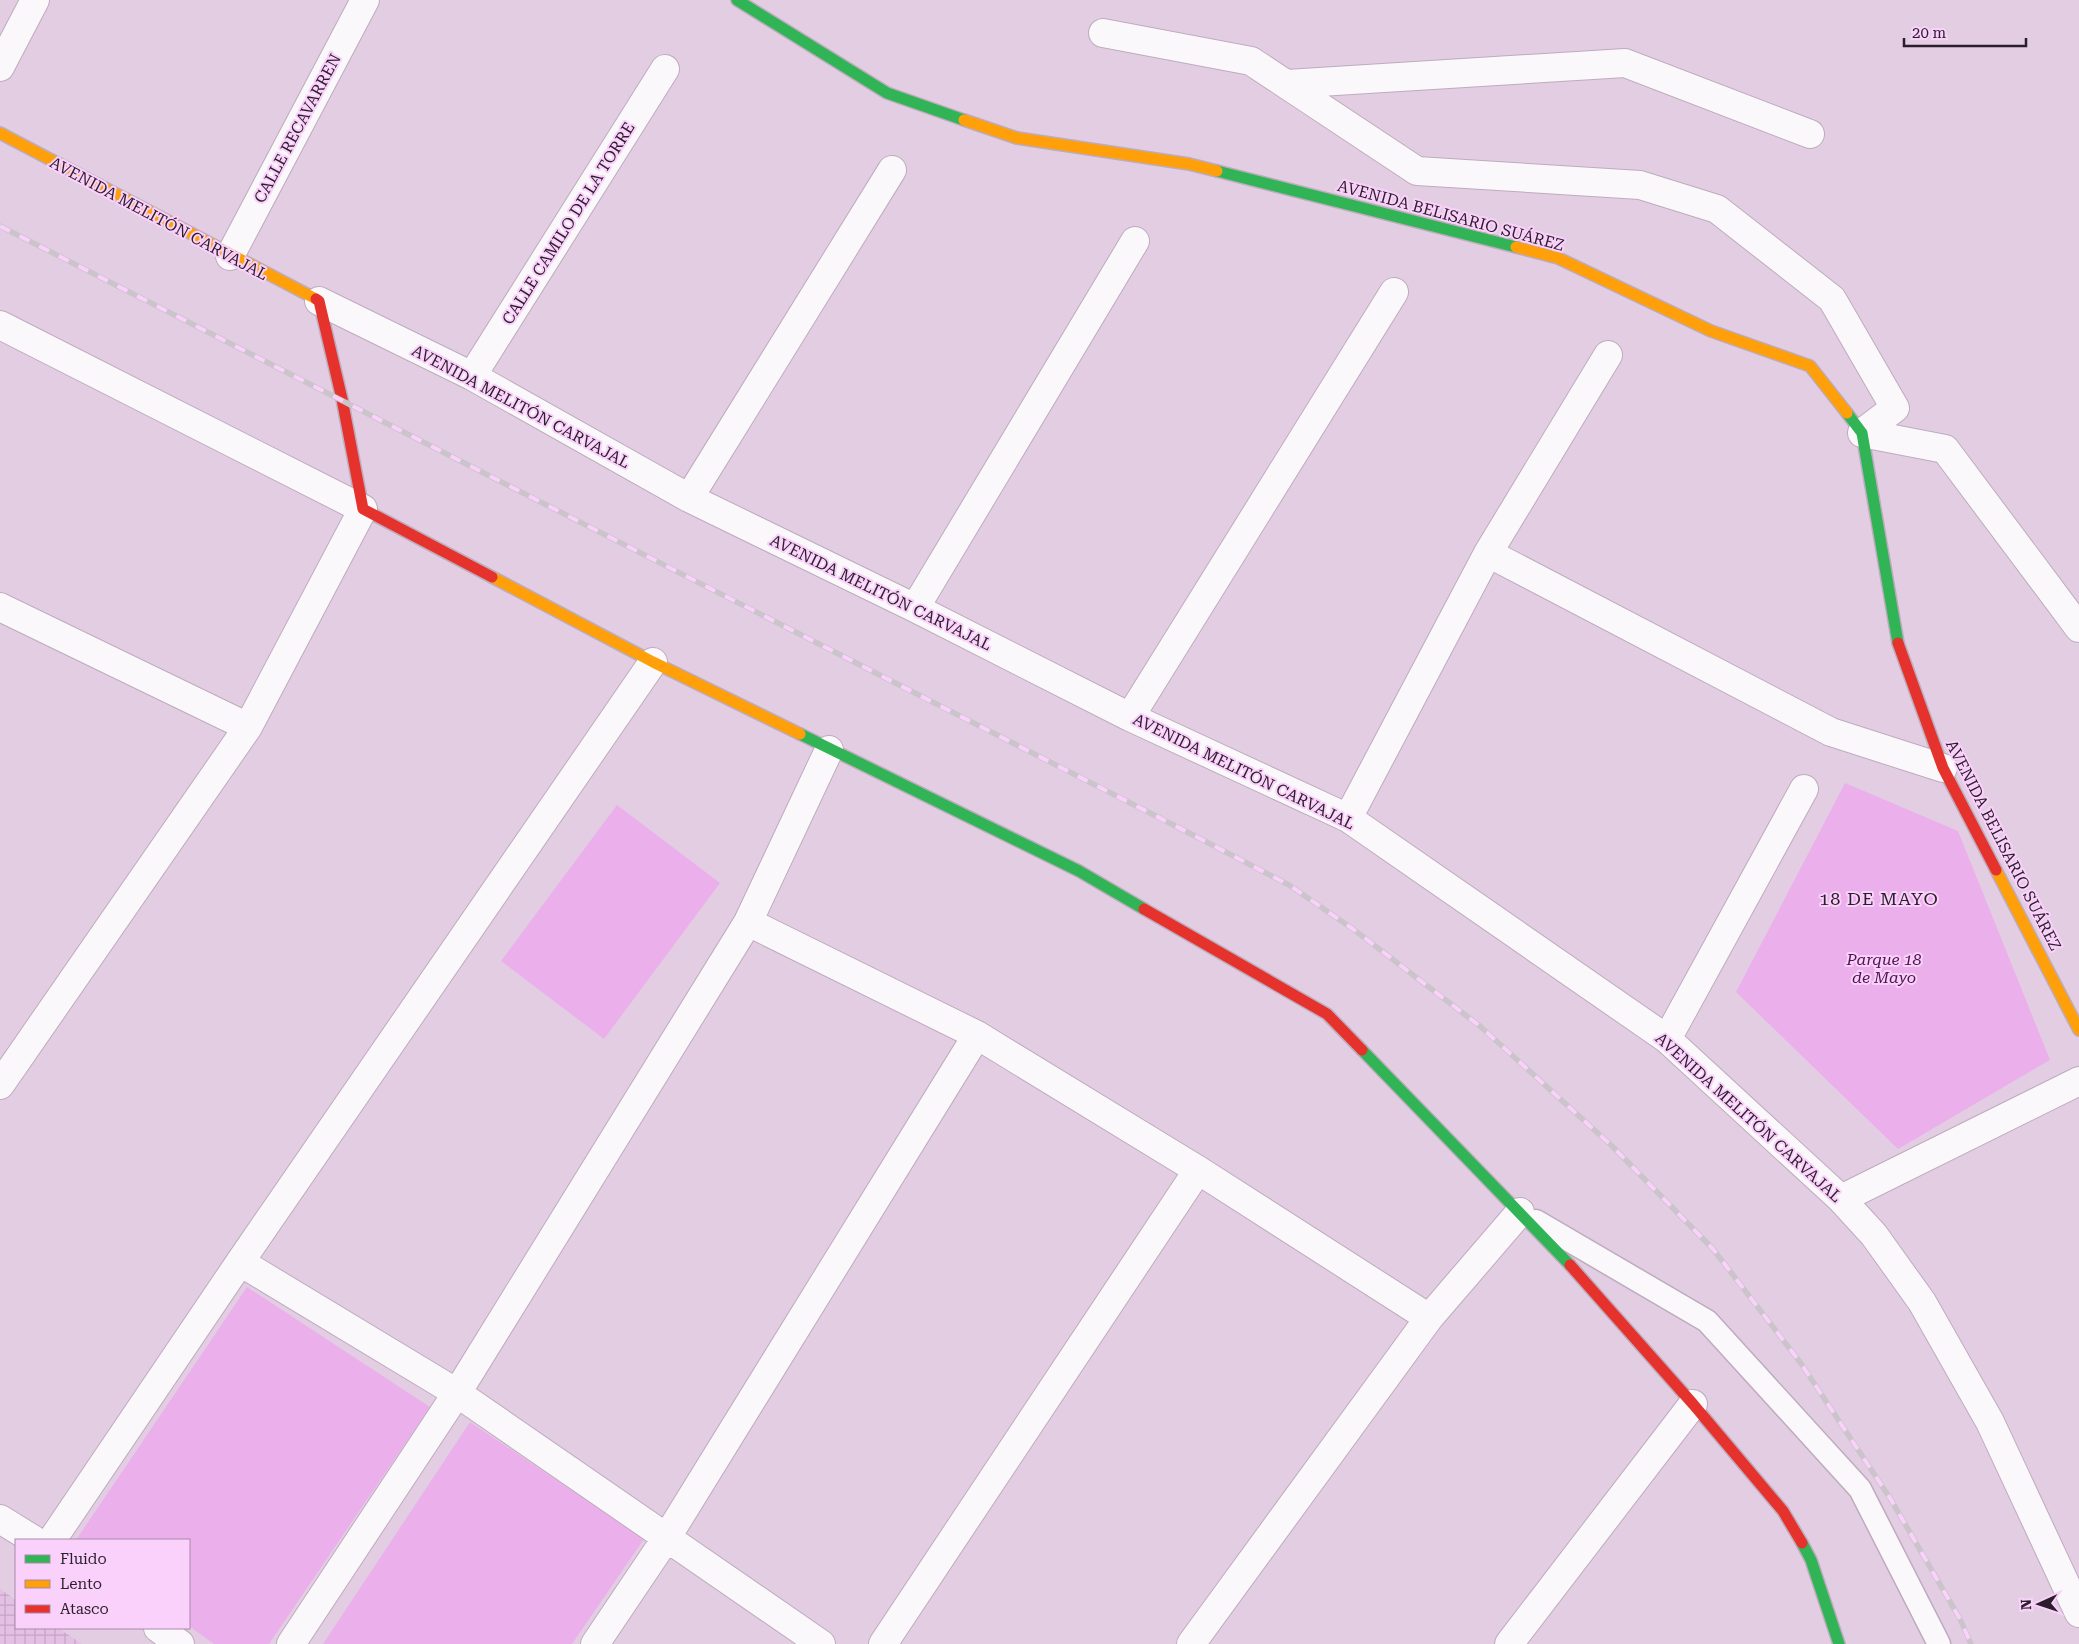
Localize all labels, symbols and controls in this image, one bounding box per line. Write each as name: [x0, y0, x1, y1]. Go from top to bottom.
scale bar: [1904, 15, 2026, 47]
text: 20 m: [1912, 24, 1947, 42]
street label: CALLE RECAVARREN: [250, 50, 345, 206]
street label: CALLE CAMILO DE LA TORRE: [498, 119, 639, 328]
street label: AVENIDA MELITÓN CARVAJAL: [47, 153, 271, 284]
street label: AVENIDA BELISARIO SUÁREZ: [1335, 176, 1566, 255]
street label: AVENIDA MELITÓN CARVAJAL: [409, 341, 633, 472]
street label: AVENIDA MELITÓN CARVAJAL: [767, 530, 995, 655]
street label: AVENIDA MELITÓN CARVAJAL: [1130, 709, 1358, 834]
street label: AVENIDA BELISARIO SUÁREZ: [1942, 737, 2065, 954]
district label: 18 DE MAYO: [1819, 888, 1939, 909]
park label: Parque 18 de Mayo: [1845, 950, 1922, 987]
street label: AVENIDA MELITÓN CARVAJAL: [1652, 1029, 1846, 1206]
legend: [15, 1539, 190, 1629]
text: Fluido: [60, 1550, 107, 1568]
text: Lento: [60, 1575, 102, 1593]
north arrow: [2014, 1579, 2064, 1629]
text: N: [2018, 1599, 2034, 1610]
text: Atasco: [60, 1600, 109, 1618]

